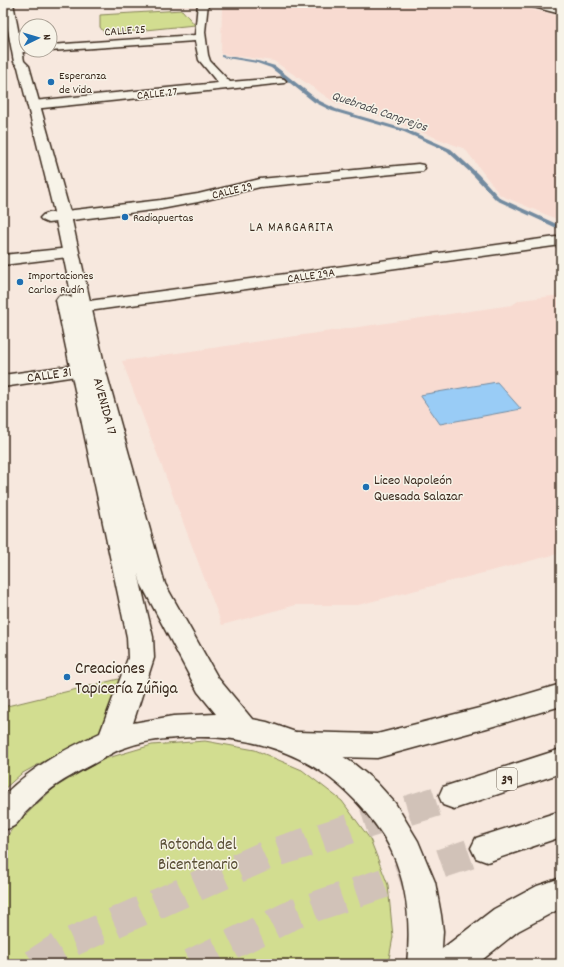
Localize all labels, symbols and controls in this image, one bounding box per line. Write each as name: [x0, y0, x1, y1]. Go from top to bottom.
north arrow: [18, 18, 58, 58]
street label: CALLE 25: [104, 22, 146, 41]
text: N: [38, 34, 54, 41]
place label: Esperanza de Vida: [59, 68, 106, 99]
marker: Esperanza de Vida: [46, 77, 56, 87]
street label: CALLE 27: [136, 84, 178, 105]
water label: Quebrada Cangrejos: [329, 87, 430, 138]
street label: CALLE 29: [210, 178, 254, 205]
place label: Radiapuertas: [133, 210, 193, 227]
marker: Radiapuertas: [120, 212, 130, 222]
district label: LA MARGARITA: [250, 219, 334, 238]
street label: CALLE 29A: [286, 265, 336, 288]
place label: Importaciones Carlos Rudín: [28, 268, 94, 299]
marker: Importaciones Carlos Rudín: [15, 277, 25, 287]
street label: CALLE 31: [26, 363, 73, 389]
street label: AVENIDA 17: [87, 376, 121, 437]
place label: Liceo Napoleón Quesada Salazar: [374, 471, 464, 507]
marker: Liceo Napoleón Quesada Salazar: [361, 482, 371, 492]
place label: Creaciones Tapicería Zúñiga: [75, 658, 179, 702]
marker: Creaciones Tapicería Zúñiga: [62, 672, 72, 682]
road number: 39: [497, 768, 517, 790]
park label: Rotonda del Bicentenario: [158, 834, 238, 878]

